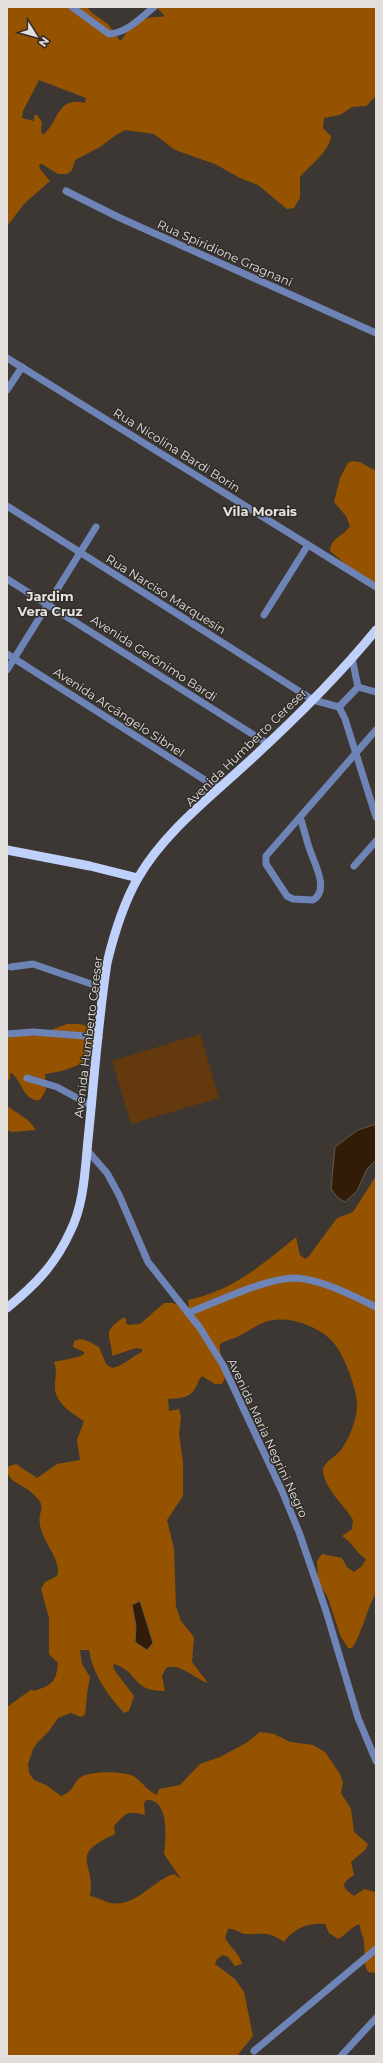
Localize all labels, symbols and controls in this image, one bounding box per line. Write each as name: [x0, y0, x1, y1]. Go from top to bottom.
north arrow: [16, 16, 56, 56]
text: N: [36, 34, 52, 50]
street label: Rua Spiridione Gragnani: [155, 216, 295, 290]
street label: Rua Nicolina Bardi Borin: [111, 405, 243, 495]
district label: Vila Morais: [222, 503, 297, 519]
street label: Rua Narciso Marquesin: [103, 551, 229, 637]
district label: Jardim Vera Cruz: [17, 588, 83, 619]
street label: Avenida Gerônimo Bardi: [88, 612, 220, 704]
street label: Avenida Arcângelo Sibnel: [51, 664, 187, 760]
street label: Avenida Humberto Cereser: [182, 685, 310, 809]
street label: Avenida Humberto Cereser: [71, 955, 105, 1119]
street label: Avenida Maria Negrini Negro: [225, 1356, 311, 1520]

